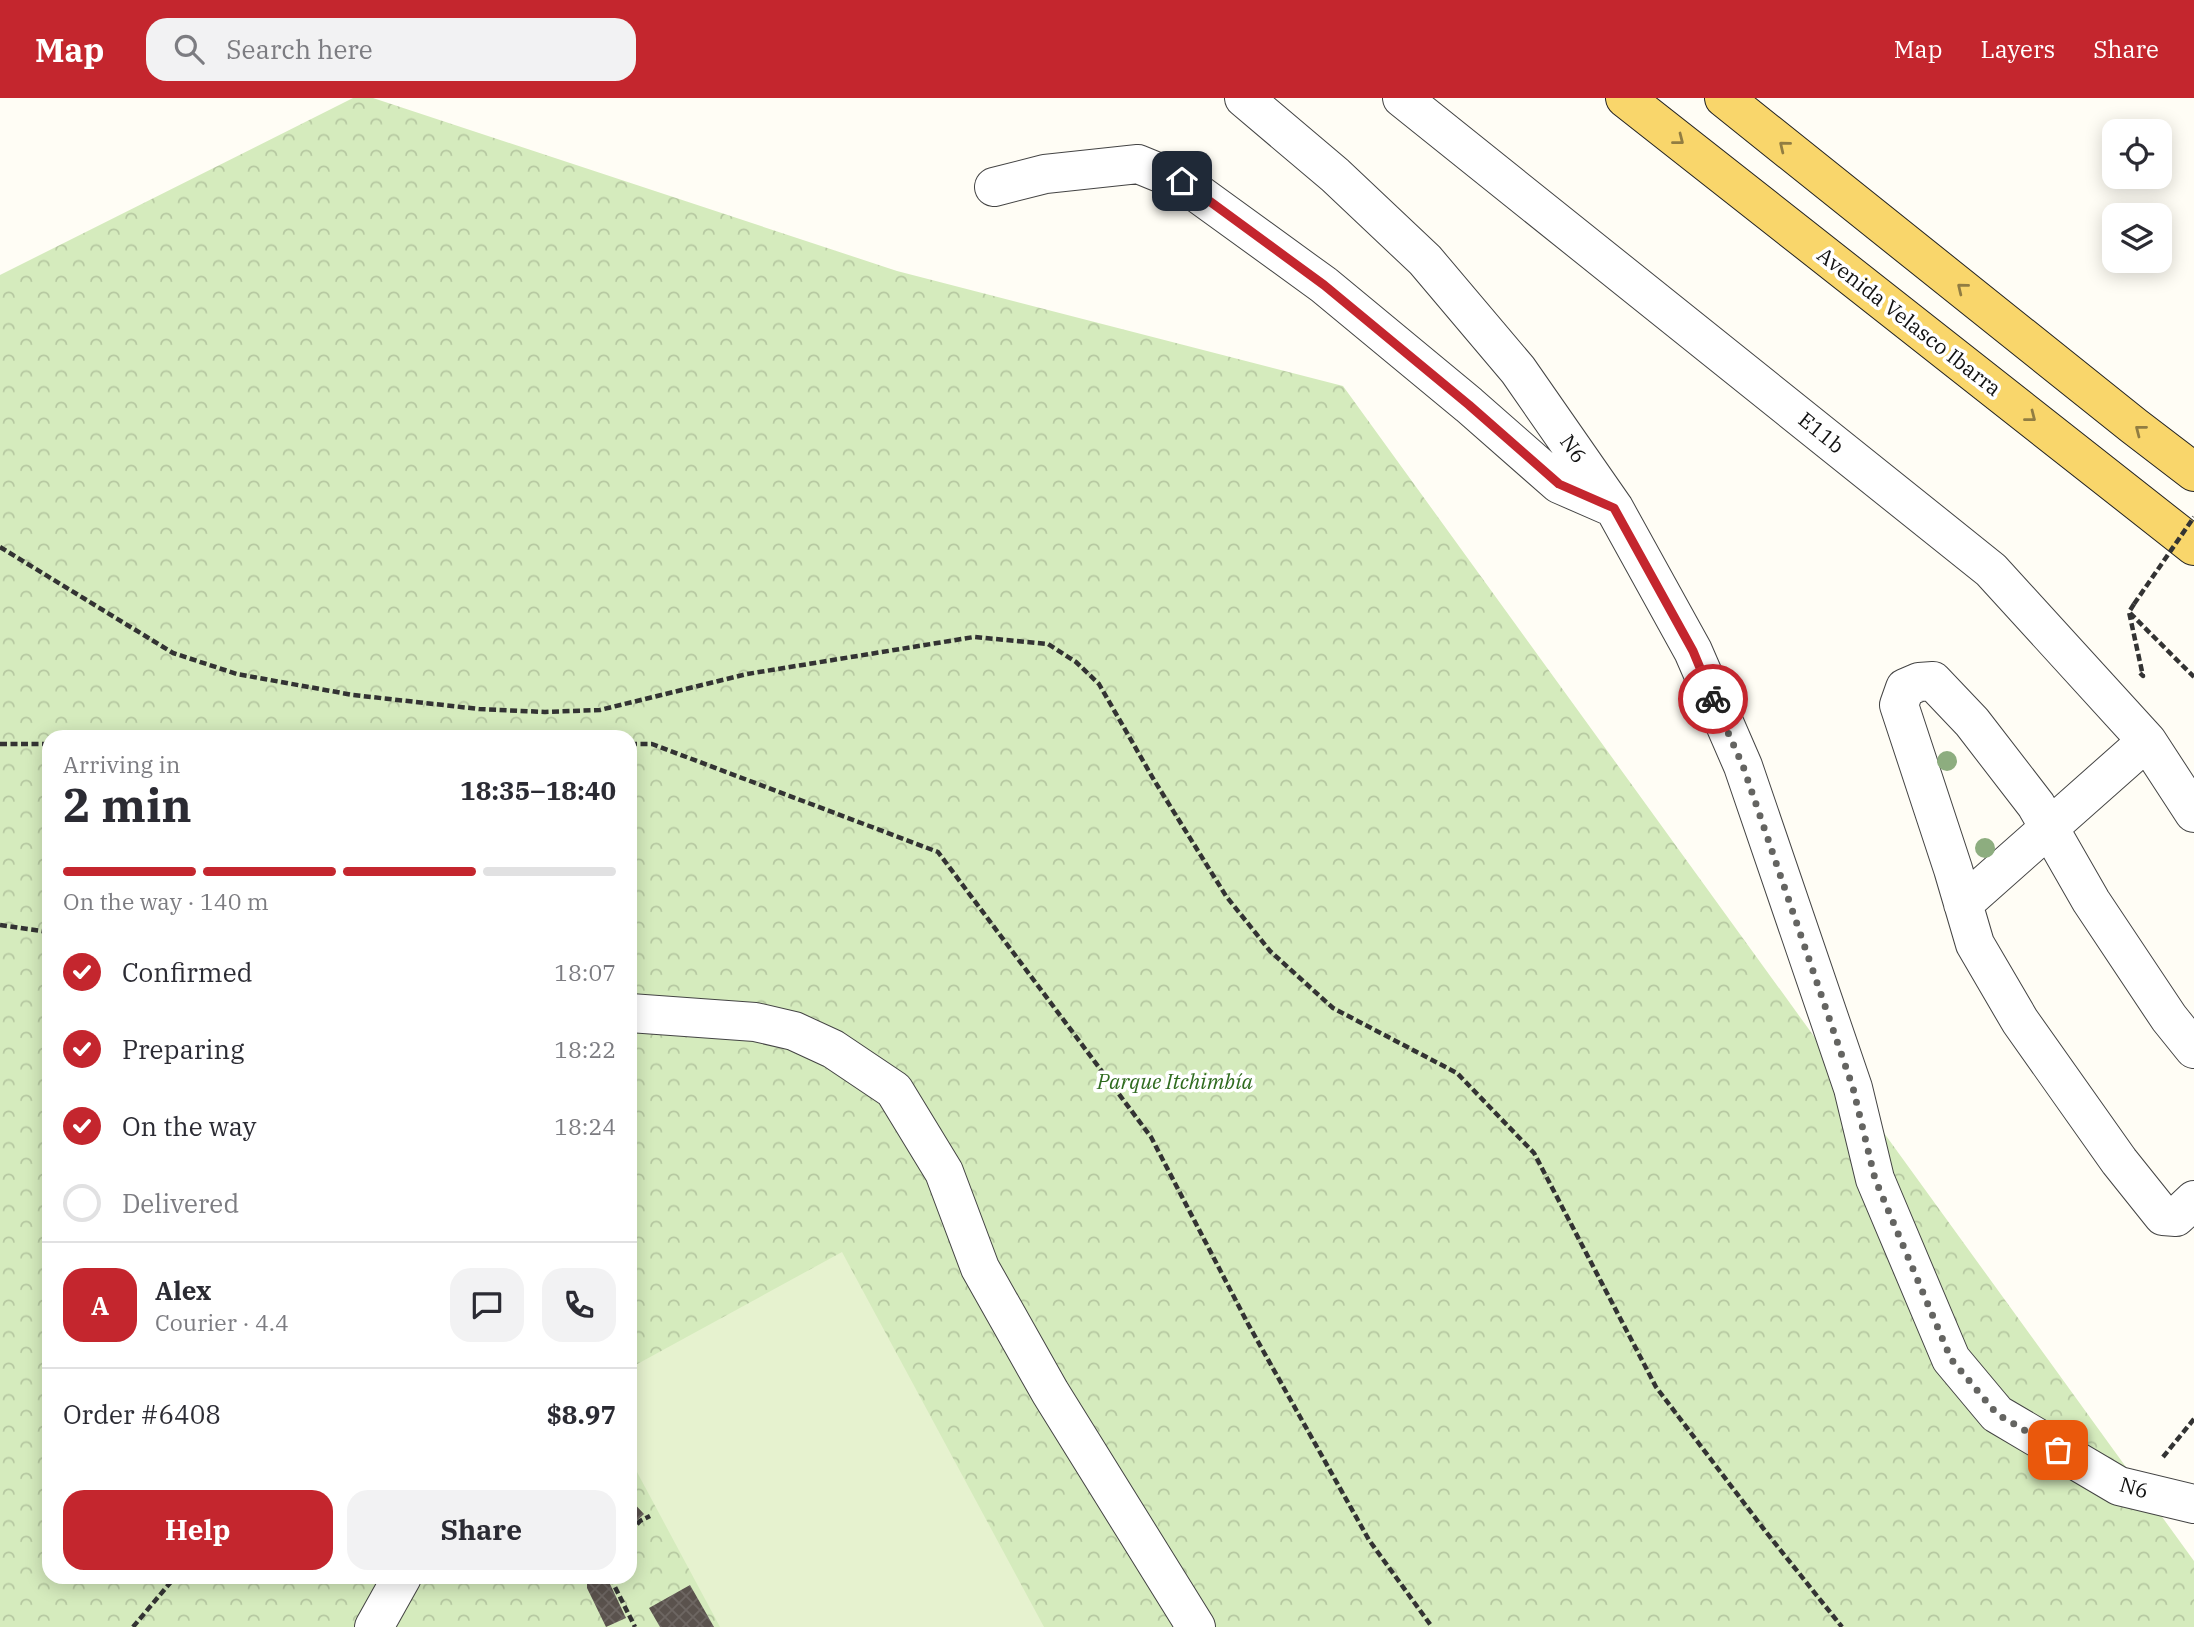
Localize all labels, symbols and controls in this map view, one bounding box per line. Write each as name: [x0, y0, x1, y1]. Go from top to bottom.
search box: [146, 18, 636, 81]
text: Map: [35, 28, 104, 71]
icon: search: [170, 30, 208, 68]
text: Search here: [226, 32, 373, 66]
text: Map: [1894, 33, 1942, 65]
text: Layers: [1980, 33, 2055, 65]
text: Share: [2093, 33, 2159, 65]
map controls: [2102, 119, 2172, 273]
button: locate: [2102, 119, 2172, 189]
one-way arrow: [1671, 132, 1683, 145]
one-way arrow: [1780, 142, 1792, 155]
pin: [1152, 151, 1212, 211]
icon: home: [1163, 162, 1201, 200]
button: layers: [2102, 203, 2172, 273]
street label: Avenida Velasco Ibarra: [1812, 241, 2007, 402]
one-way arrow: [1957, 284, 1970, 297]
street label: E11b: [1793, 405, 1850, 459]
one-way arrow: [2023, 409, 2035, 422]
one-way arrow: [2135, 426, 2147, 439]
street label: N6: [1554, 429, 1594, 468]
courier: [1678, 664, 1748, 734]
icon: bike: [1694, 680, 1732, 718]
text: Arriving in: [63, 749, 180, 779]
text: 18:35–18:40: [460, 773, 616, 807]
text: 2 min: [63, 775, 192, 835]
text: On the way · 140 m: [63, 886, 269, 916]
icon: check: [63, 953, 101, 991]
text: Confirmed: [122, 955, 253, 989]
text: 18:07: [554, 957, 616, 987]
icon: check: [63, 1030, 101, 1068]
text: Preparing: [122, 1032, 244, 1066]
text: 18:22: [554, 1034, 616, 1064]
park label: Parque Itchimbía: [1096, 1067, 1253, 1095]
icon: check: [63, 1107, 101, 1145]
text: On the way: [122, 1109, 256, 1143]
text: 18:24: [554, 1111, 616, 1141]
text: Delivered: [122, 1186, 239, 1220]
button: chat: [450, 1268, 524, 1342]
button: phone: [542, 1268, 616, 1342]
text: Alex: [155, 1273, 211, 1307]
text: A: [91, 1288, 109, 1322]
text: Courier · 4.4: [155, 1307, 289, 1337]
text: Order #6408: [63, 1397, 221, 1431]
text: $8.97: [546, 1397, 616, 1431]
pin: [2028, 1420, 2088, 1480]
icon: bag: [2039, 1431, 2077, 1469]
street label: N6: [2117, 1470, 2152, 1504]
button: Help: [63, 1490, 333, 1570]
button: Share: [347, 1490, 616, 1570]

